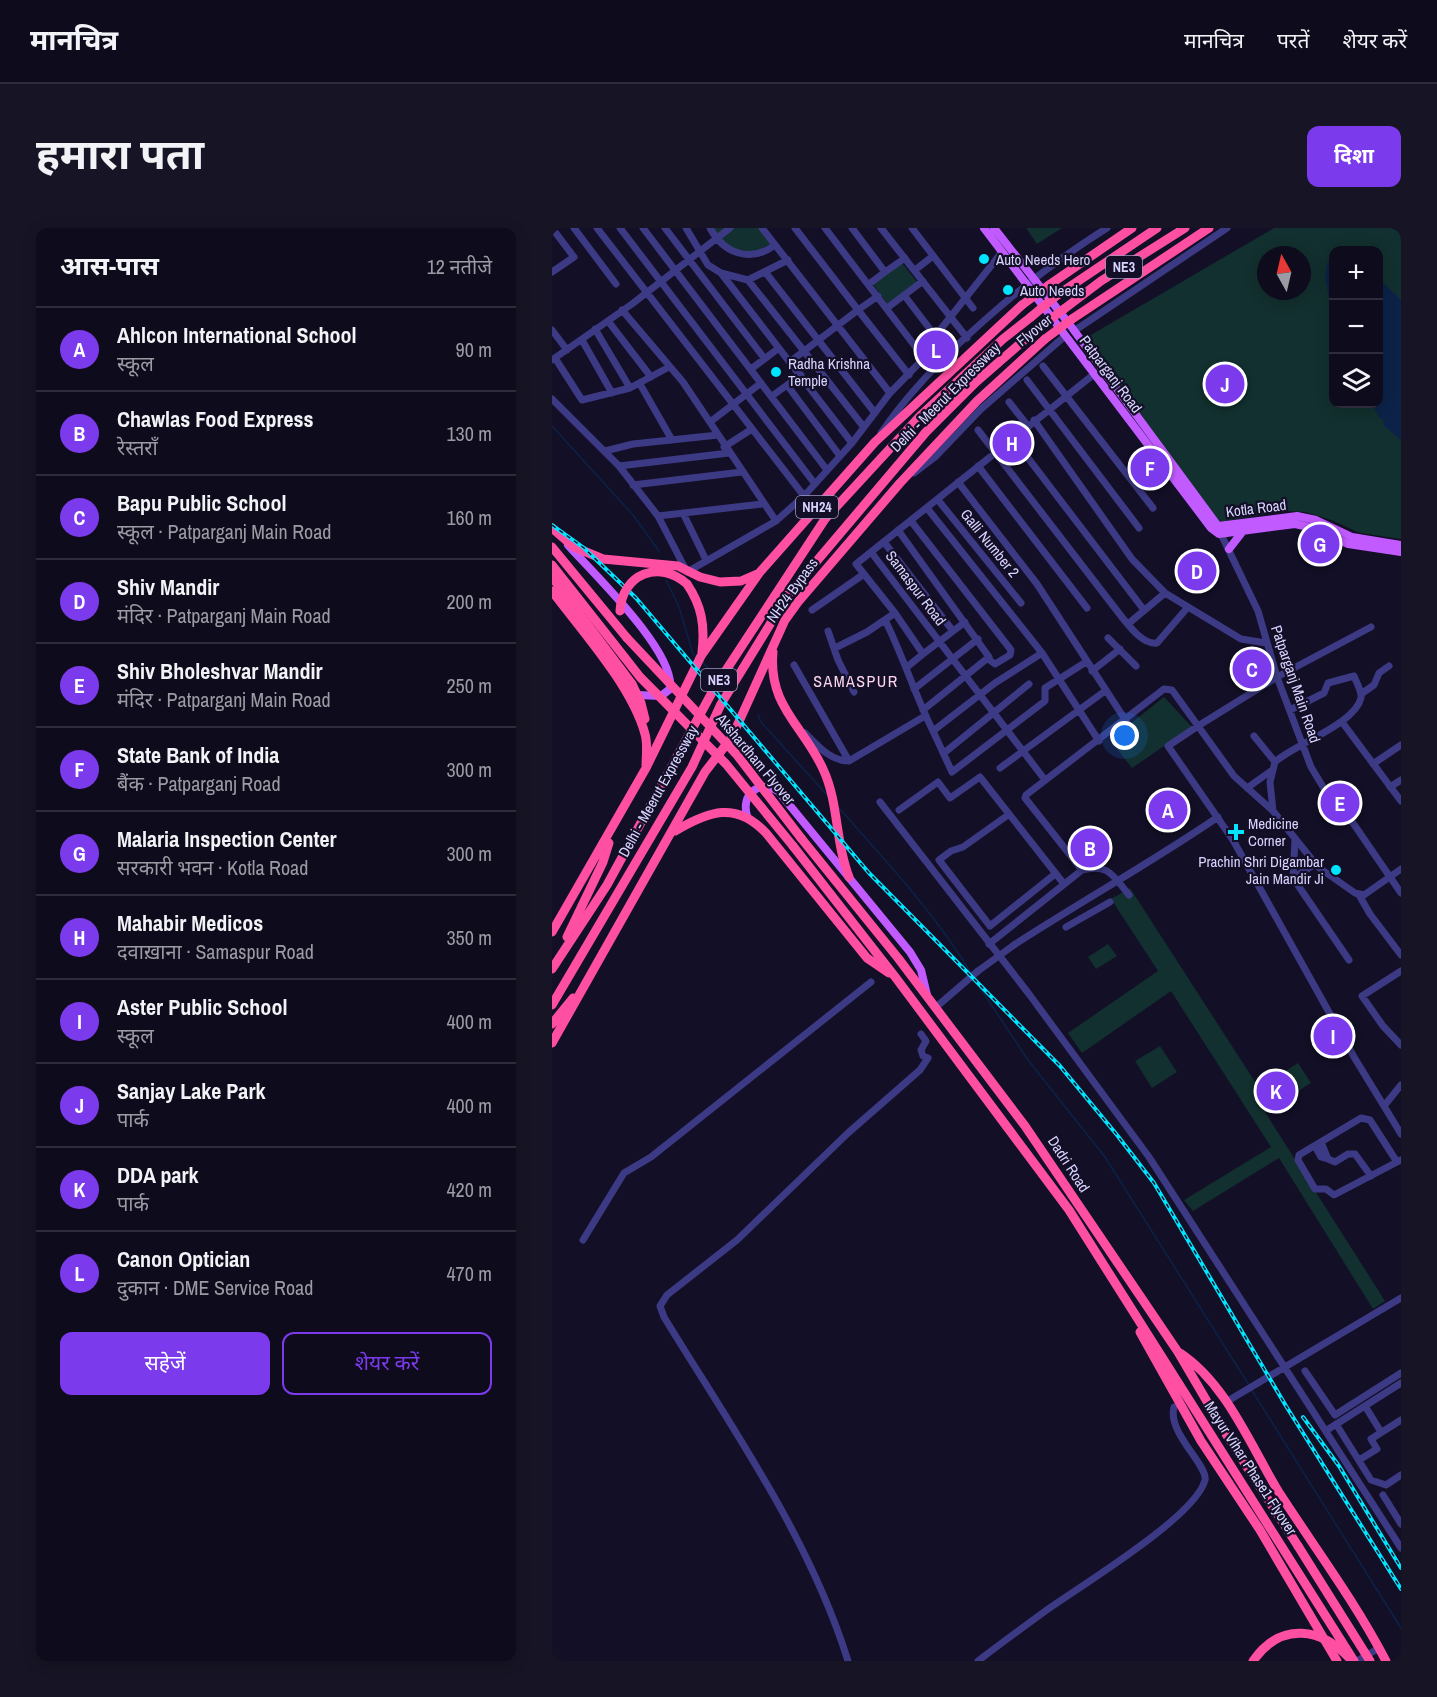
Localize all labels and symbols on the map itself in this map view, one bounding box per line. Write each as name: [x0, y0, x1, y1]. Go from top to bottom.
north arrow: [1257, 246, 1311, 300]
place label: Auto Needs Hero: [995, 249, 1091, 270]
marker: Auto Needs Hero: [977, 252, 991, 266]
road number: NE3: [1106, 256, 1142, 278]
place label: Auto Needs: [1019, 280, 1084, 301]
marker: Auto Needs: [1001, 283, 1015, 297]
street label: Flyover: [1012, 309, 1056, 351]
pin: L: [916, 328, 956, 372]
street label: Patparganj Road: [1075, 331, 1147, 417]
street label: Delhi - Meerut Expressway: [885, 337, 1005, 457]
place label: Radha Krishna Temple: [788, 353, 870, 391]
pin: J: [1206, 362, 1244, 406]
marker: Radha Krishna Temple: [769, 365, 783, 379]
pin: H: [992, 420, 1032, 466]
pin: F: [1130, 446, 1170, 490]
street label: Kotla Road: [1225, 494, 1287, 522]
road number: NH24: [796, 496, 838, 518]
street label: Galli Number 2: [956, 504, 1024, 582]
pin: G: [1300, 522, 1340, 566]
street label: Samaspur Road: [881, 546, 951, 630]
pin: D: [1178, 548, 1216, 594]
street label: NH24 Bypass: [761, 553, 823, 627]
street label: Patparganj Main Road: [1266, 622, 1326, 746]
pin: C: [1232, 646, 1272, 692]
road number: NE3: [701, 669, 737, 691]
district label: SAMASPUR: [813, 670, 899, 692]
street label: Akshardham Flyover: [711, 708, 800, 809]
street label: Delhi - Meerut Expressway: [613, 721, 703, 861]
your location: [1110, 721, 1139, 750]
pin: E: [1320, 780, 1360, 826]
pin: A: [1148, 788, 1188, 832]
place label: Medicine Corner: [1248, 813, 1299, 851]
marker: Medicine Corner: [1229, 825, 1243, 839]
pin: B: [1070, 826, 1110, 870]
place label: Prachin Shri Digambar Jain Mandir Ji: [1198, 851, 1324, 889]
marker: Prachin Shri Digambar Jain Mandir Ji: [1329, 863, 1343, 877]
pin: I: [1314, 1014, 1352, 1058]
pin: K: [1256, 1068, 1296, 1114]
street label: Dadri Road: [1043, 1132, 1095, 1196]
street label: Mayur Vihar Phase1 Flyover: [1200, 1397, 1302, 1539]

